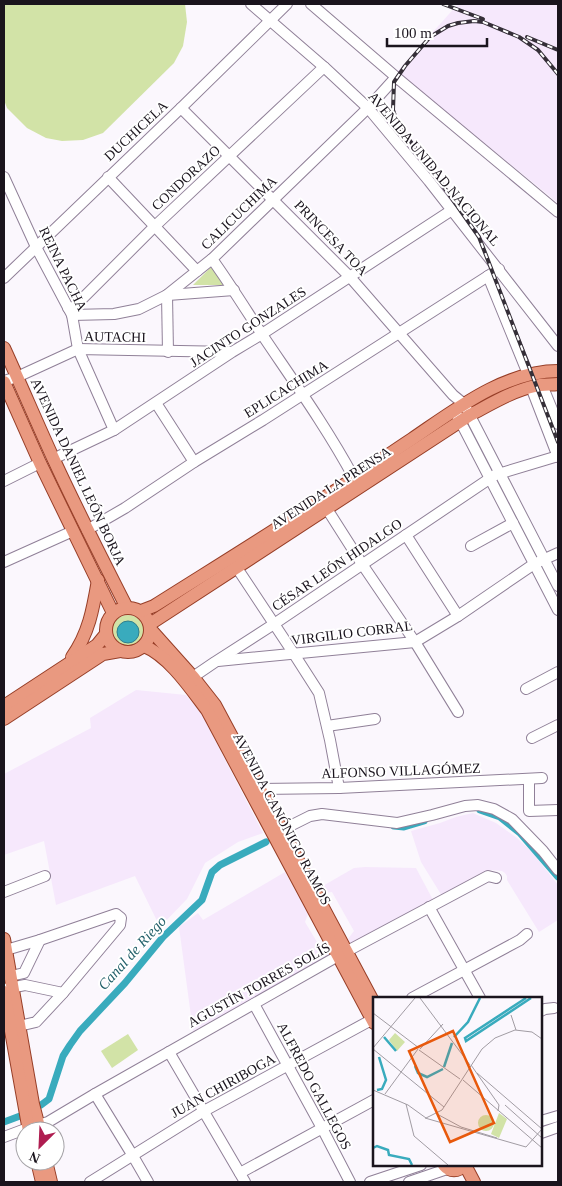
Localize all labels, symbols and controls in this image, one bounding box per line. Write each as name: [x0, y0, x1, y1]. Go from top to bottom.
scale bar: [387, 15, 487, 47]
text: 100 m: [394, 25, 432, 41]
street label: AVENIDA UNIDAD NACIONAL: [365, 89, 503, 249]
street label: DUCHICELA: [101, 97, 171, 164]
street label: CONDORAZO: [149, 143, 223, 213]
street label: CALICUCHIMA: [198, 173, 280, 253]
street label: PRINCESA TOA: [291, 197, 371, 279]
street label: REINA PACHA: [36, 225, 90, 314]
street label: JACINTO GONZALES: [187, 284, 309, 370]
street label: AUTACHI: [84, 329, 146, 345]
street label: EPLICACHIMA: [241, 357, 331, 421]
street label: AVENIDA DANIEL LEÓN BORJA: [28, 376, 129, 569]
street label: AVENIDA LA PRENSA: [268, 443, 394, 532]
street label: CÉSAR LEÓN HIDALGO: [269, 515, 405, 614]
street label: VIRGILIO CORRAL: [290, 618, 414, 648]
street label: AVENIDA CANÓNIGO RAMOS: [230, 730, 335, 908]
street label: ALFONSO VILLAGÓMEZ: [321, 760, 481, 781]
water label: Canal de Riego: [95, 913, 169, 993]
street label: AGUSTÍN TORRES SOLÍS: [185, 939, 333, 1030]
inset map: [373, 997, 542, 1166]
street label: ALFREDO GALLEGOS: [274, 1020, 354, 1152]
street label: JUAN CHIRIBOGA: [168, 1051, 279, 1121]
north arrow: [15, 1121, 65, 1171]
text: N: [27, 1149, 43, 1166]

